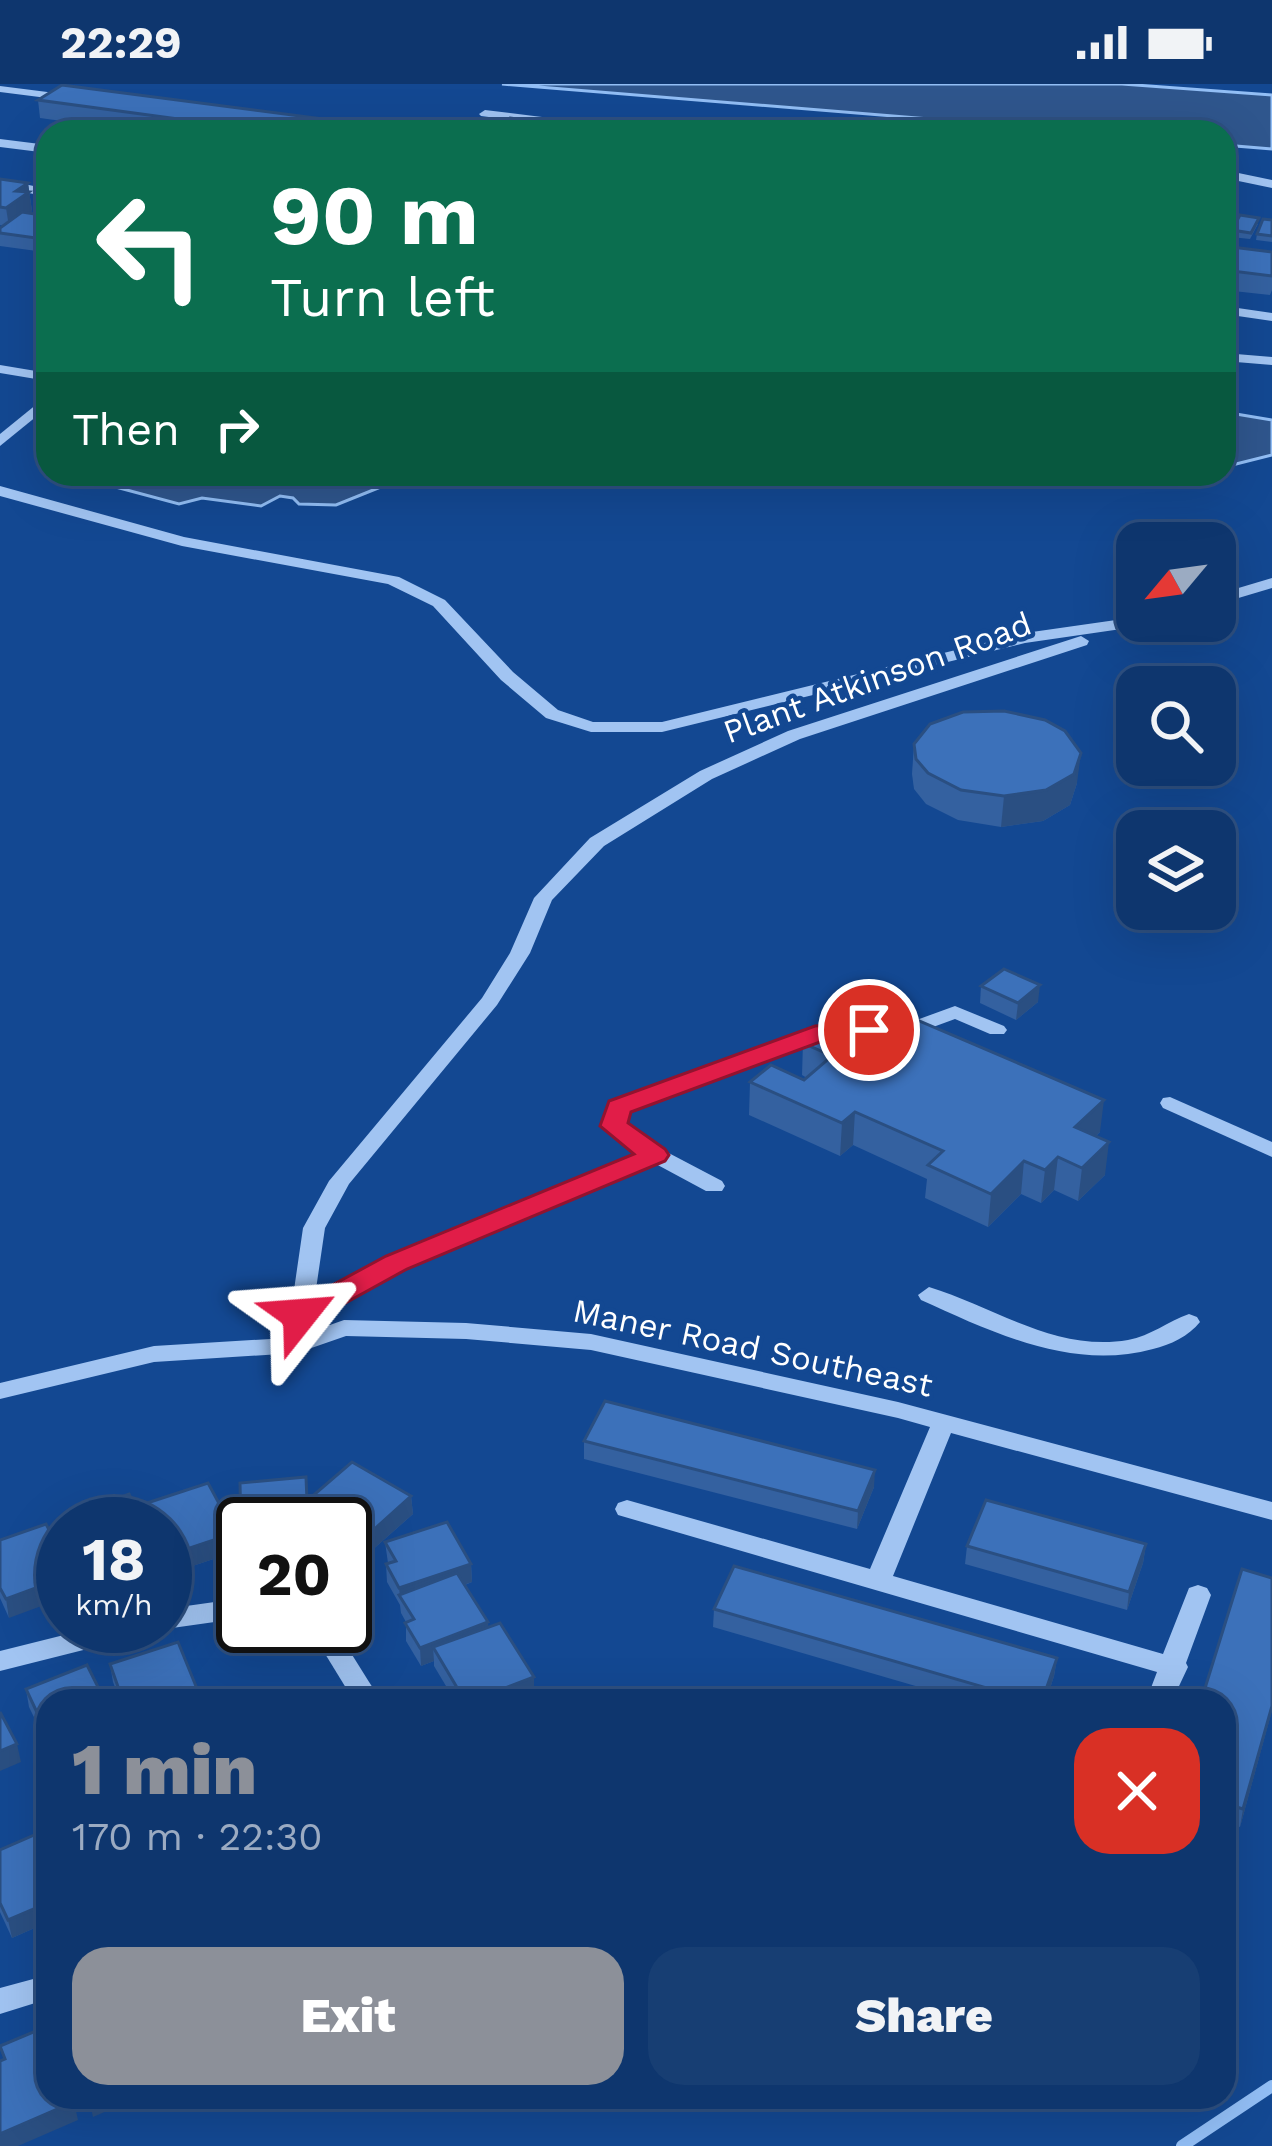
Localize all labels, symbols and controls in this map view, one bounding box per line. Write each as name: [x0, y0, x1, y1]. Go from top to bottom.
text: 22:29: [60, 16, 182, 69]
text: 90 m: [270, 166, 479, 264]
icon: left: [72, 168, 228, 324]
text: Turn left: [270, 266, 495, 329]
icon: right: [204, 396, 270, 462]
text: Then: [72, 403, 180, 456]
north arrow: [1116, 522, 1236, 642]
map controls: [1116, 522, 1236, 930]
street label: Plant Atkinson Road: [718, 604, 1036, 751]
button: search: [1116, 666, 1236, 786]
button: layers: [1116, 810, 1236, 930]
pin: [818, 979, 920, 1081]
icon: arrive: [836, 997, 902, 1063]
position arrow: [237, 1252, 363, 1378]
street label: Maner Road Southeast: [570, 1290, 936, 1405]
speed limit sign: 20: [216, 1497, 372, 1653]
text: 18: [82, 1524, 146, 1595]
text: km/h: [75, 1587, 153, 1622]
text: 1 min: [72, 1727, 257, 1811]
button: close: [1074, 1728, 1200, 1854]
text: 170 m · 22:30: [72, 1814, 322, 1859]
button: Exit: [72, 1947, 624, 2085]
button: Share: [648, 1947, 1200, 2085]

